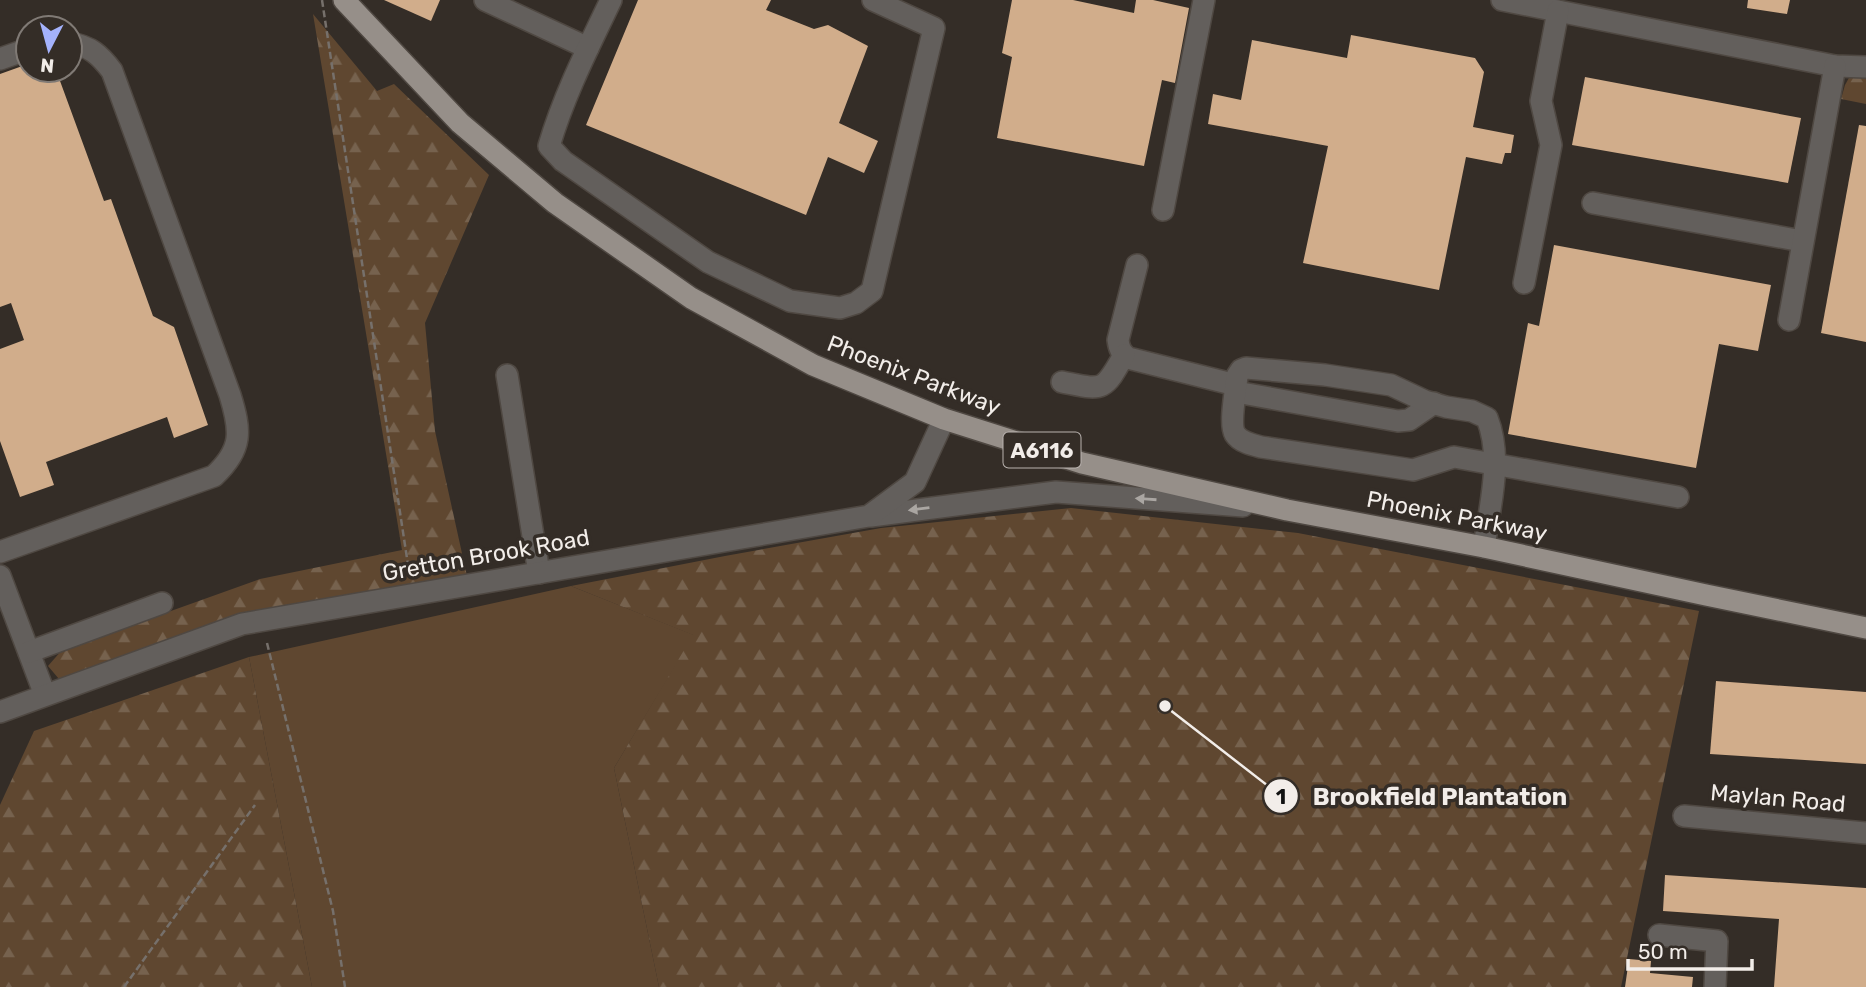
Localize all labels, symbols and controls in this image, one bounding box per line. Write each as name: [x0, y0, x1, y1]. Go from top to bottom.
north arrow: [14, 14, 84, 84]
text: N: [39, 53, 55, 78]
street label: Phoenix Parkway: [823, 329, 1005, 421]
road number: A6116: [1004, 433, 1080, 468]
street label: Phoenix Parkway: [1364, 485, 1550, 547]
one-way arrow: [1134, 493, 1156, 504]
one-way arrow: [908, 504, 930, 515]
street label: Gretton Brook Road: [380, 523, 592, 587]
callout: Brookfield Plantation: [1263, 774, 1581, 819]
street label: Maylan Road: [1709, 778, 1847, 818]
text: Brookfield Plantation: [1313, 783, 1567, 811]
text: 1: [1276, 784, 1286, 809]
scale bar: [1628, 928, 1752, 972]
text: 50 m: [1638, 939, 1688, 964]

